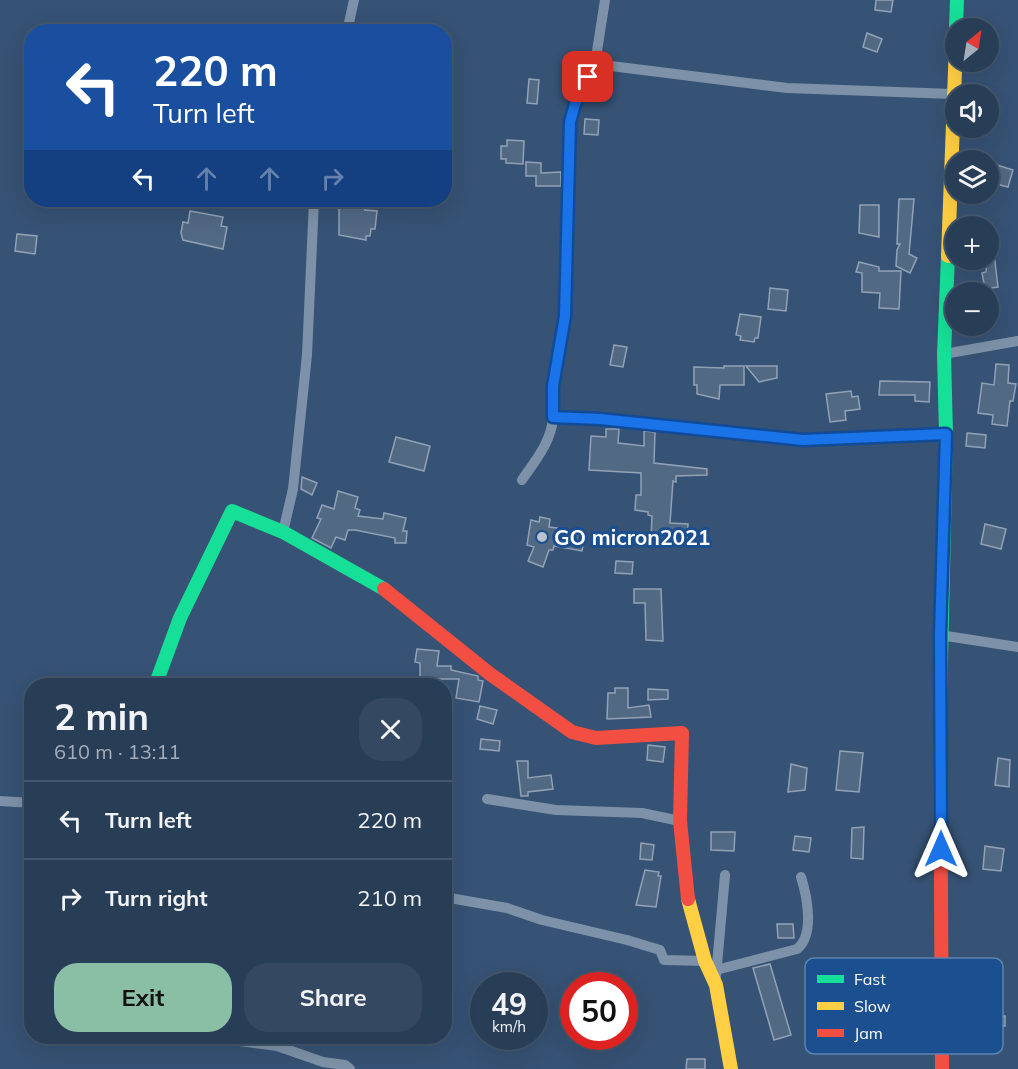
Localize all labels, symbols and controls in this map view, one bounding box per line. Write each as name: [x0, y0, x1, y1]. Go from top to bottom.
north arrow: [945, 18, 999, 72]
map controls: [945, 18, 999, 336]
text: 220 m: [153, 44, 278, 97]
icon: left: [54, 48, 132, 126]
pin: [562, 51, 613, 102]
icon: arrive: [571, 60, 604, 93]
button: sound: [945, 84, 999, 138]
text: Turn left: [153, 96, 255, 130]
button: layers: [945, 150, 999, 204]
icon: left: [127, 162, 160, 195]
icon: ahead: [190, 162, 223, 195]
icon: ahead: [253, 162, 286, 195]
icon: right: [316, 162, 349, 195]
button: +: [945, 216, 999, 270]
button: −: [945, 282, 999, 336]
place label: GO micron2021: [554, 524, 710, 550]
marker: GO micron2021: [535, 530, 549, 544]
text: 2 min: [54, 694, 149, 739]
button: close: [359, 698, 422, 761]
text: 610 m · 13:11: [54, 739, 180, 764]
icon: left: [54, 804, 87, 837]
text: Turn left: [105, 806, 192, 834]
text: 220 m: [357, 806, 422, 834]
position arrow: [909, 817, 973, 881]
icon: right: [54, 882, 87, 915]
text: Turn right: [105, 884, 208, 912]
text: 210 m: [357, 884, 422, 912]
legend: [805, 958, 1003, 1054]
button: Exit: [54, 963, 232, 1032]
button: Share: [244, 963, 422, 1032]
text: Fast: [854, 969, 886, 989]
speed limit sign: 50: [560, 972, 638, 1050]
text: 49: [491, 985, 527, 1023]
text: Slow: [854, 996, 891, 1016]
text: km/h: [492, 1017, 526, 1036]
text: Jam: [854, 1023, 883, 1043]

